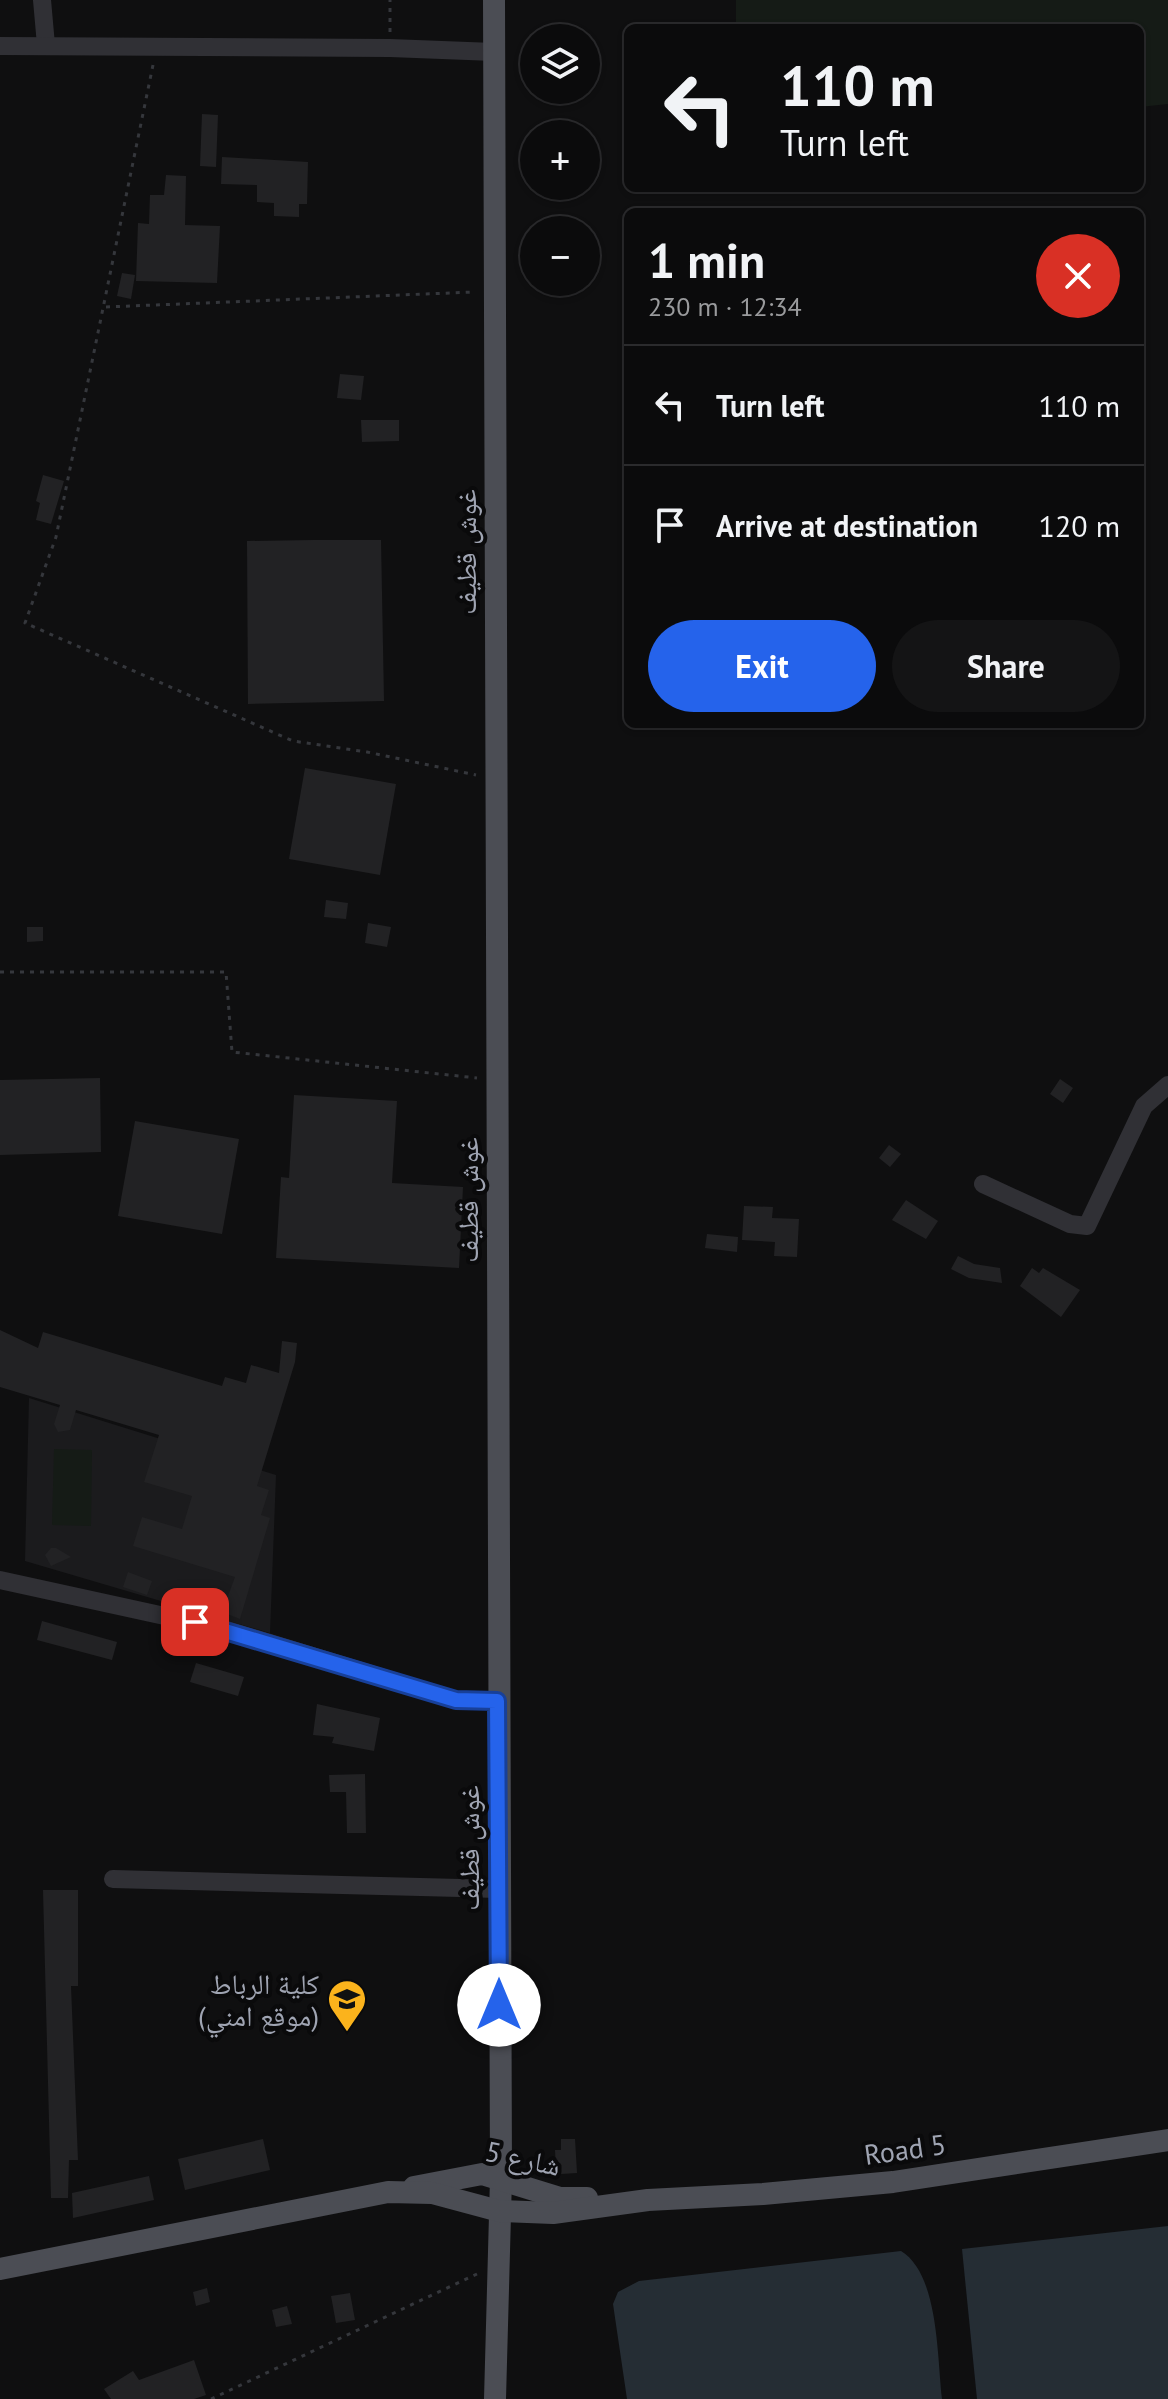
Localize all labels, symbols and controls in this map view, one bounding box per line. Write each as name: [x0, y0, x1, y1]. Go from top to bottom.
map controls: [520, 24, 600, 296]
button: layers: [520, 24, 600, 104]
text: 110 m: [780, 49, 935, 121]
icon: left: [648, 56, 752, 160]
text: Turn left: [780, 119, 909, 166]
button: +: [520, 120, 600, 200]
button: −: [520, 216, 600, 296]
text: 1 min: [648, 229, 765, 291]
button: close: [1036, 234, 1120, 318]
text: 230 m · 12:34: [648, 290, 802, 323]
icon: left: [648, 383, 692, 427]
text: Turn left: [716, 386, 824, 425]
text: 110 m: [1039, 386, 1120, 425]
street label: غوش قطيف: [447, 489, 484, 615]
icon: arrive: [648, 503, 692, 547]
text: Arrive at destination: [716, 506, 978, 545]
text: 120 m: [1039, 506, 1120, 545]
button: Exit: [648, 620, 876, 712]
button: Share: [892, 620, 1120, 712]
street label: غوش قطيف: [449, 1137, 486, 1263]
pin: [161, 1588, 229, 1656]
icon: arrive: [173, 1600, 217, 1644]
street label: غوش قطيف: [450, 1785, 487, 1911]
position arrow: [457, 1963, 541, 2047]
place label: كلية الرباط (موقع امني): [198, 1965, 319, 2039]
school or university icon: كلية الرباط (موقع امني): [326, 1978, 368, 2033]
street label: Road 5: [862, 2125, 948, 2173]
street label: شارع 5: [482, 2132, 564, 2184]

